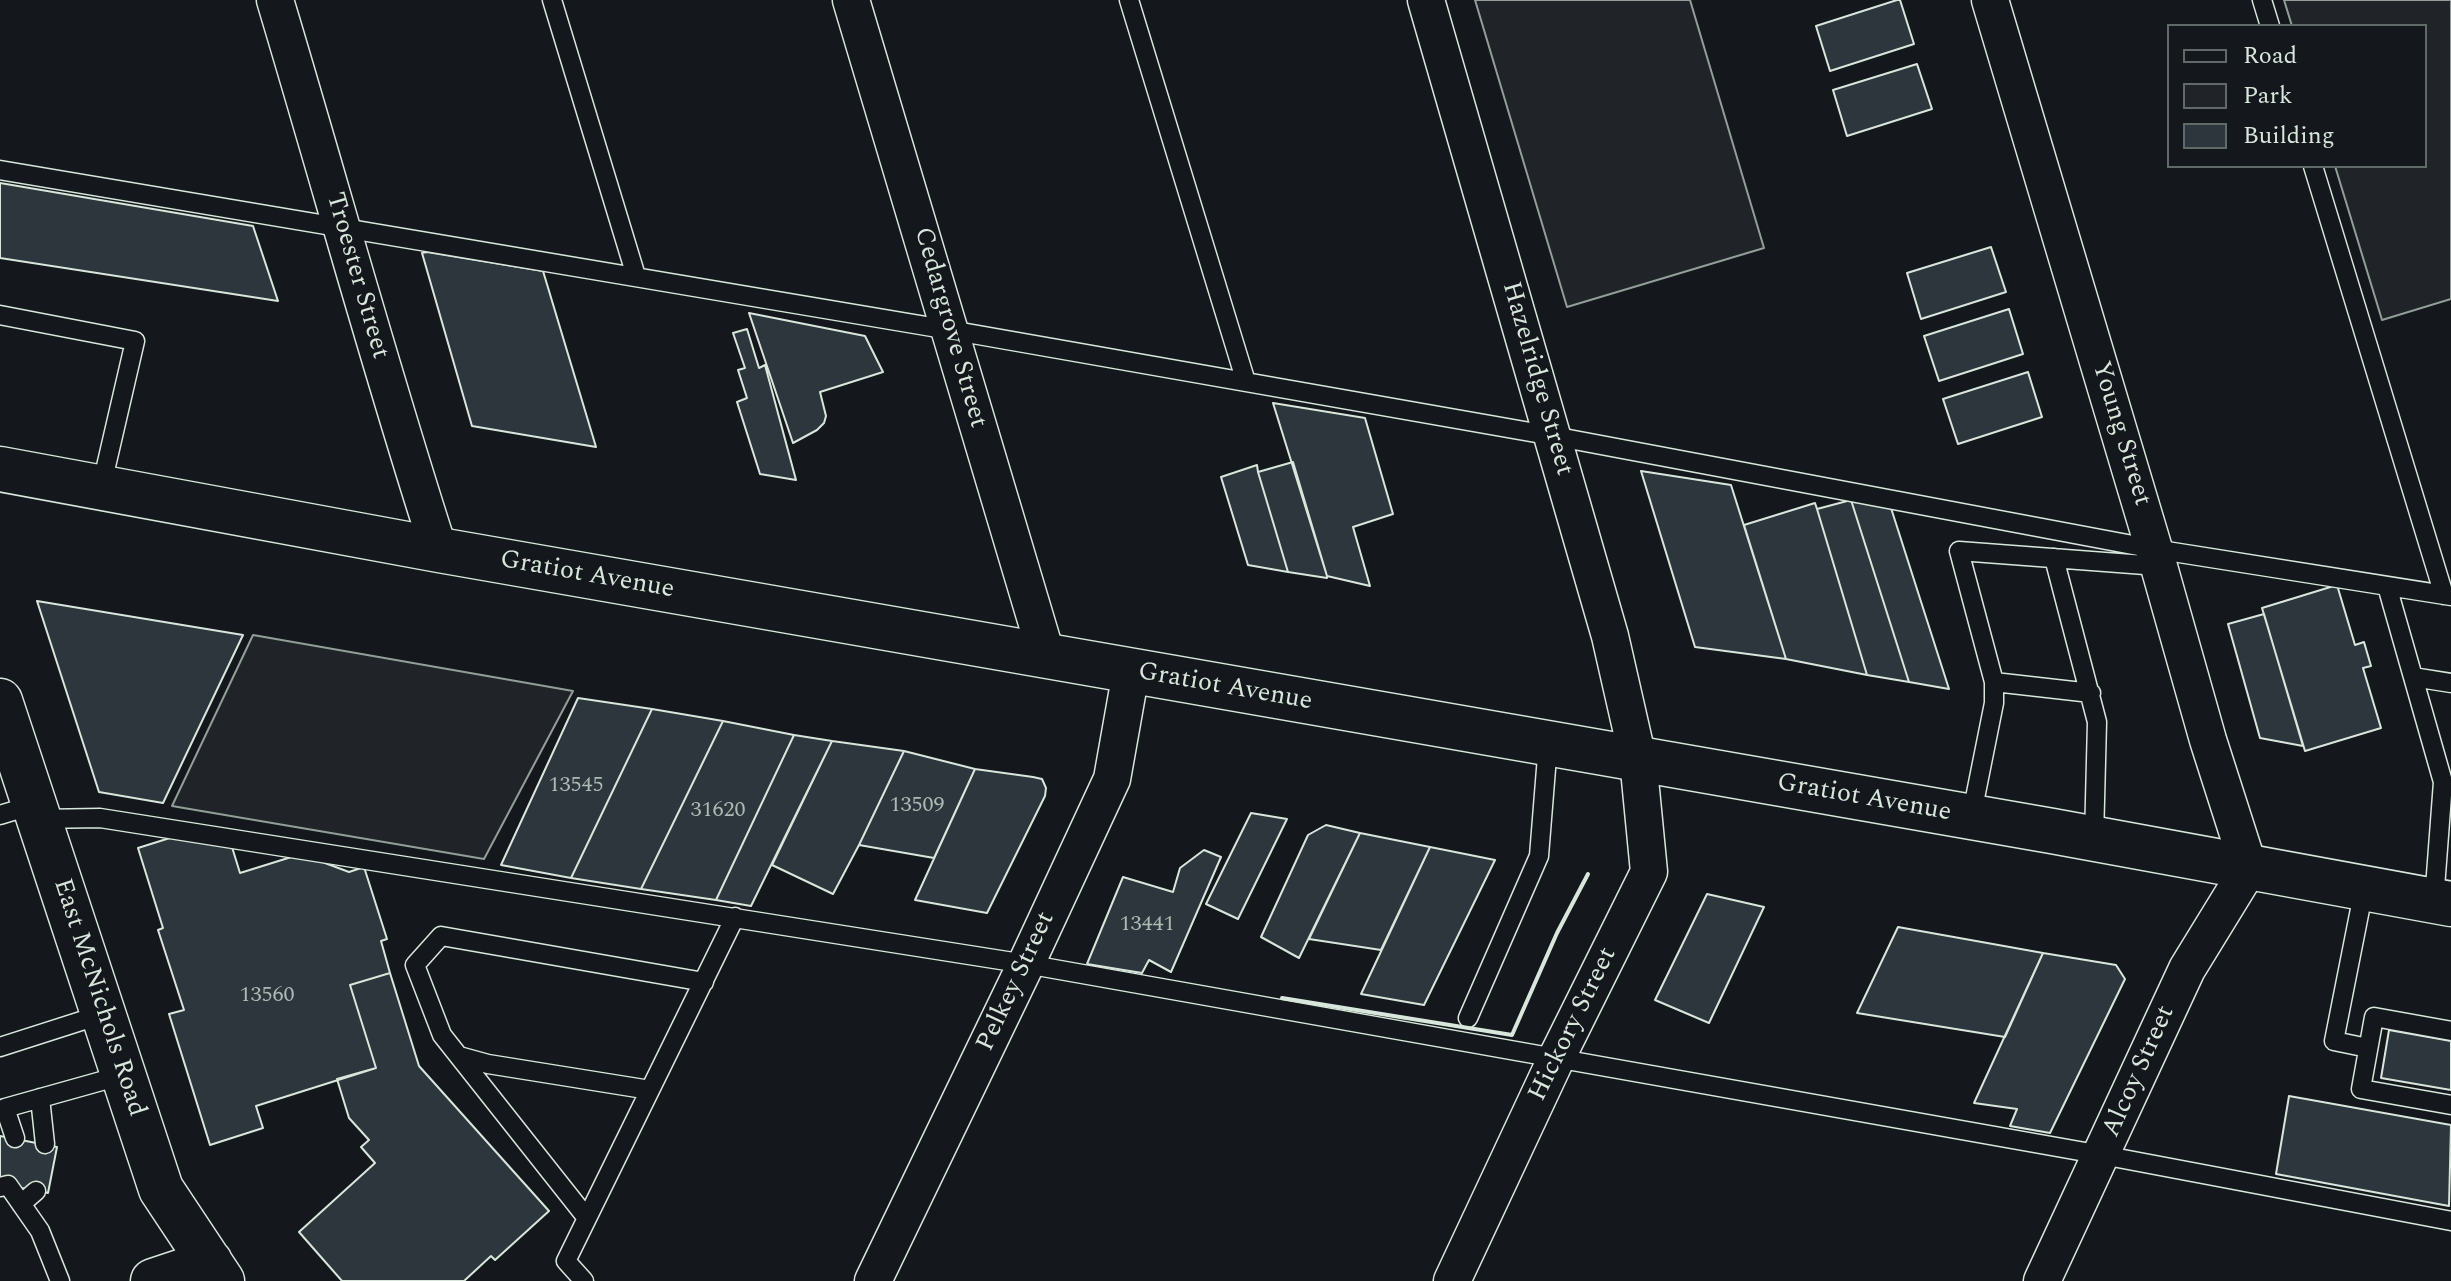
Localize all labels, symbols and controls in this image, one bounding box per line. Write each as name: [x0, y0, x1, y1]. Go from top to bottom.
legend: [2167, 24, 2427, 168]
text: Road: [2243, 38, 2297, 74]
text: Park: [2243, 78, 2293, 114]
text: Building: [2243, 118, 2335, 154]
street label: Troester Street: [317, 189, 395, 363]
street label: Cedargrove Street: [905, 224, 993, 432]
street label: Hazelridge Street: [1493, 278, 1579, 480]
street label: Young Street: [2083, 358, 2157, 510]
street label: Gratiot Avenue: [498, 545, 676, 607]
street label: Gratiot Avenue: [1136, 657, 1314, 719]
street label: Gratiot Avenue: [1775, 768, 1953, 830]
house number: 13545: [549, 774, 603, 800]
house number: 13509: [890, 794, 944, 820]
house number: 31620: [691, 799, 745, 825]
street label: East McNichols Road: [45, 875, 151, 1121]
street label: Pelkey Street: [971, 907, 1063, 1057]
house number: 13441: [1120, 913, 1174, 939]
street label: Hickory Street: [1523, 943, 1625, 1107]
house number: 13560: [240, 984, 294, 1010]
street label: Alcoy Street: [2097, 1001, 2183, 1143]

